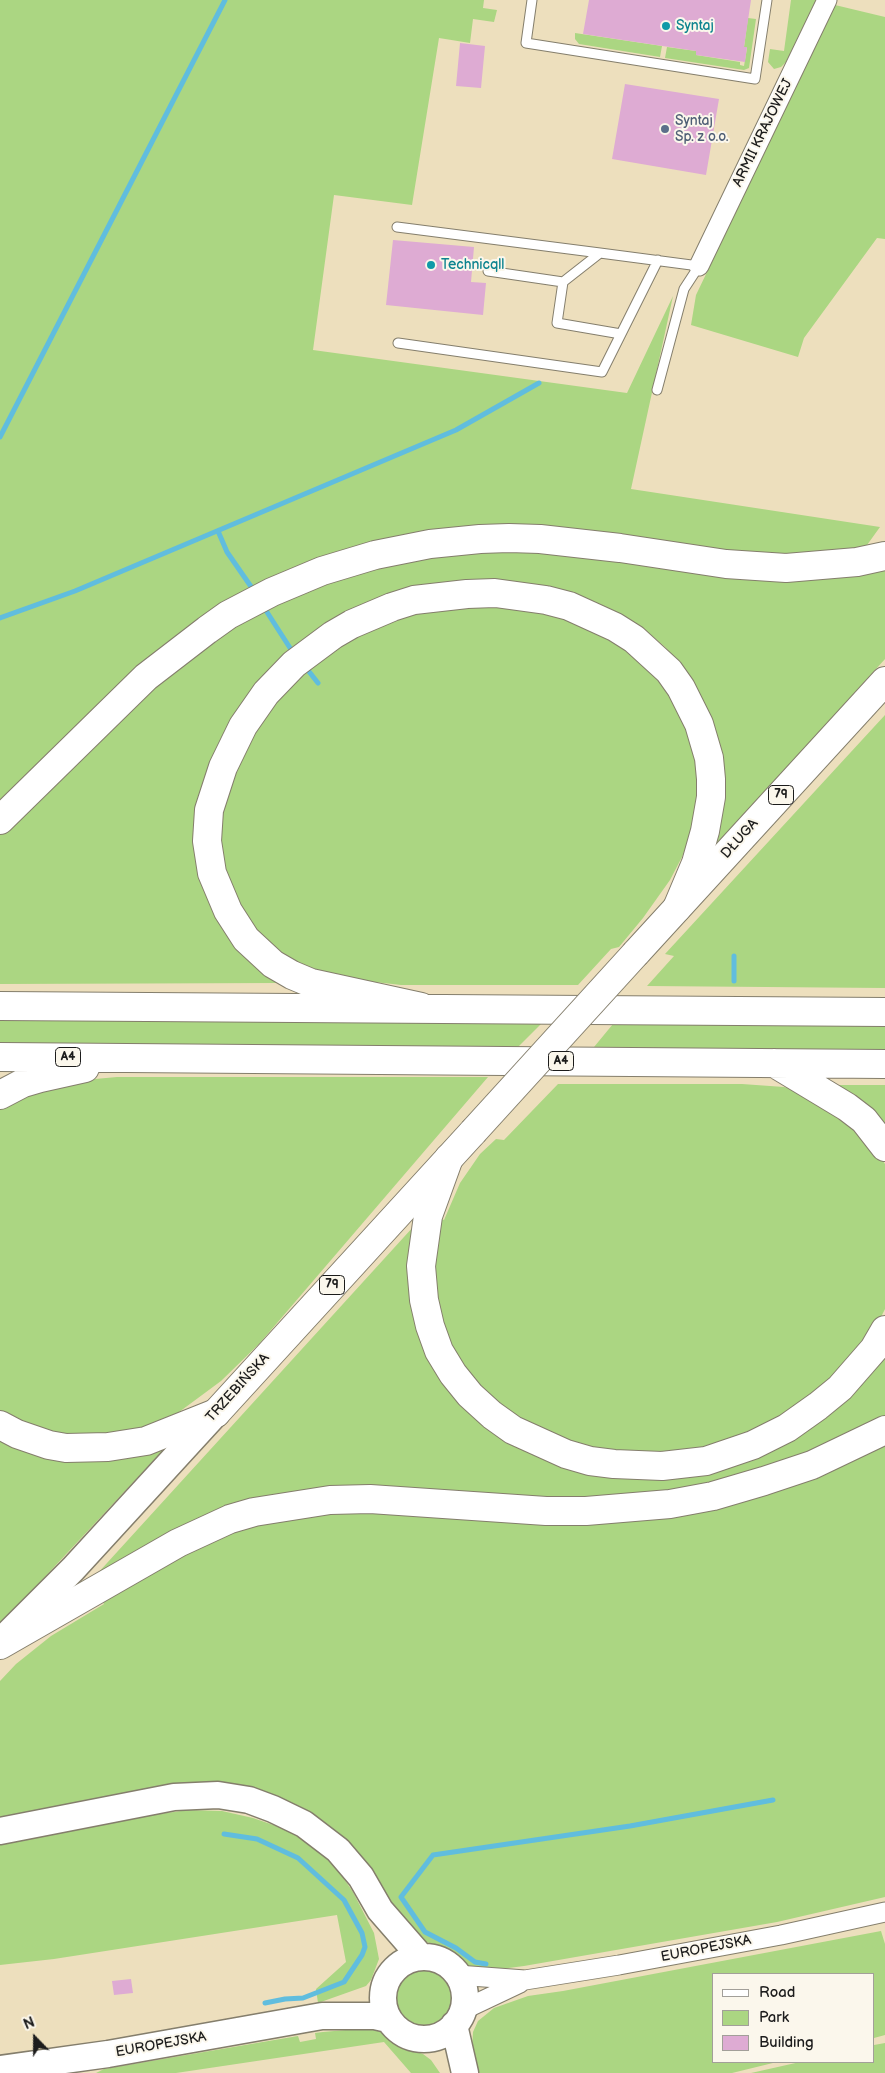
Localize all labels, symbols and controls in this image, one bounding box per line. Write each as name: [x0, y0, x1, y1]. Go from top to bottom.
place label: Syntaj: [676, 18, 714, 34]
marker: Syntaj: [660, 20, 672, 32]
street label: ARMII KRAJOWEJ: [730, 76, 796, 190]
place label: Syntaj Sp. z o.o.: [675, 113, 728, 146]
marker: Syntaj Sp. z o.o.: [659, 123, 671, 135]
place label: Technicqll: [441, 257, 504, 273]
marker: Technicqll: [425, 259, 437, 271]
road number: 79: [768, 786, 794, 804]
street label: DŁUGA: [718, 816, 762, 862]
road number: A4: [56, 1048, 80, 1066]
road number: A4: [548, 1052, 574, 1070]
road number: 79: [320, 1276, 344, 1294]
street label: TRZEBIŃSKA: [203, 1350, 273, 1426]
street label: EUROPEJSKA: [659, 1932, 753, 1966]
legend: [712, 1973, 875, 2063]
text: Road: [759, 1983, 795, 2002]
text: Park: [759, 2008, 789, 2027]
north arrow: [10, 2013, 60, 2063]
text: N: [21, 2014, 37, 2033]
street label: EUROPEJSKA: [114, 2029, 208, 2061]
text: Building: [759, 2033, 814, 2052]

